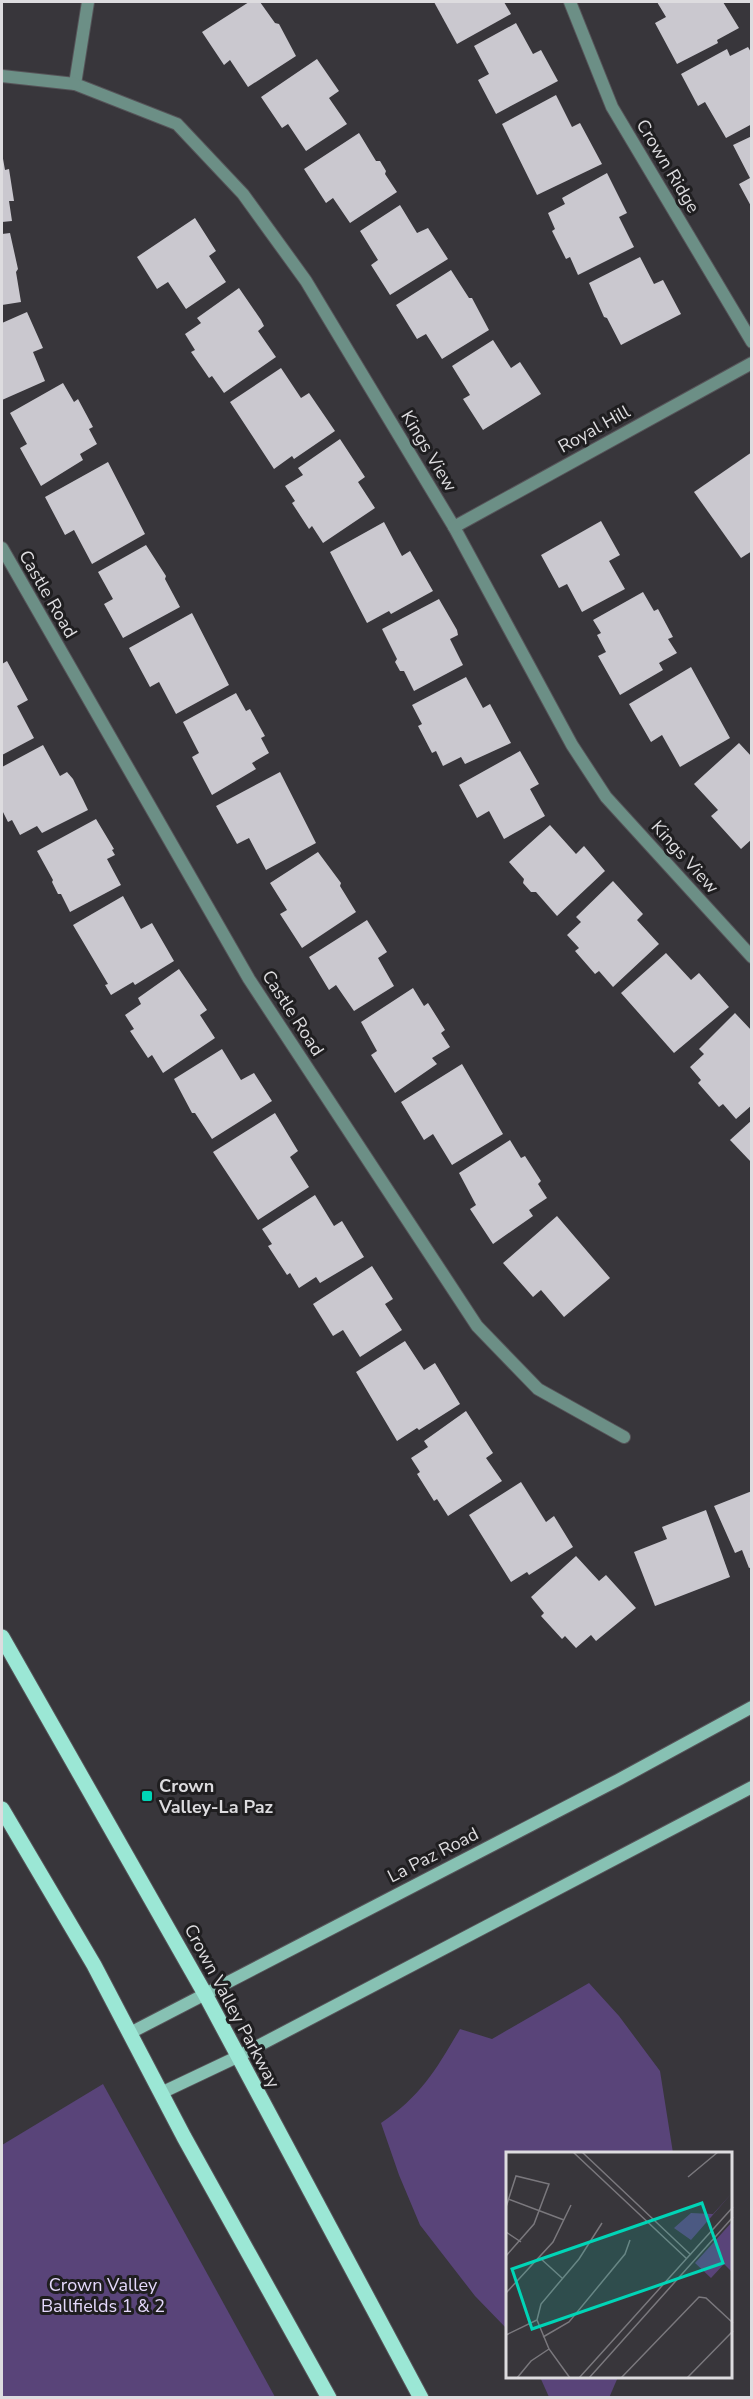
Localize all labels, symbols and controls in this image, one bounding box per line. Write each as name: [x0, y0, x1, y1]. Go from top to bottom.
street label: Crown Ridge: [631, 115, 705, 217]
street label: Royal Hill: [554, 399, 635, 459]
street label: Kings View: [395, 406, 463, 496]
street label: Castle Road: [13, 546, 83, 642]
street label: Kings View: [646, 815, 724, 899]
street label: Castle Road: [256, 966, 330, 1060]
place label: Crown Valley-La Paz: [158, 1774, 274, 1819]
marker: Crown Valley-La Paz: [140, 1789, 154, 1803]
street label: La Paz Road: [383, 1822, 483, 1888]
street label: Crown Valley Parkway: [179, 1920, 286, 2093]
inset map: [506, 2152, 732, 2378]
park label: Crown Valley Ballfields 1 & 2: [41, 2273, 165, 2318]

